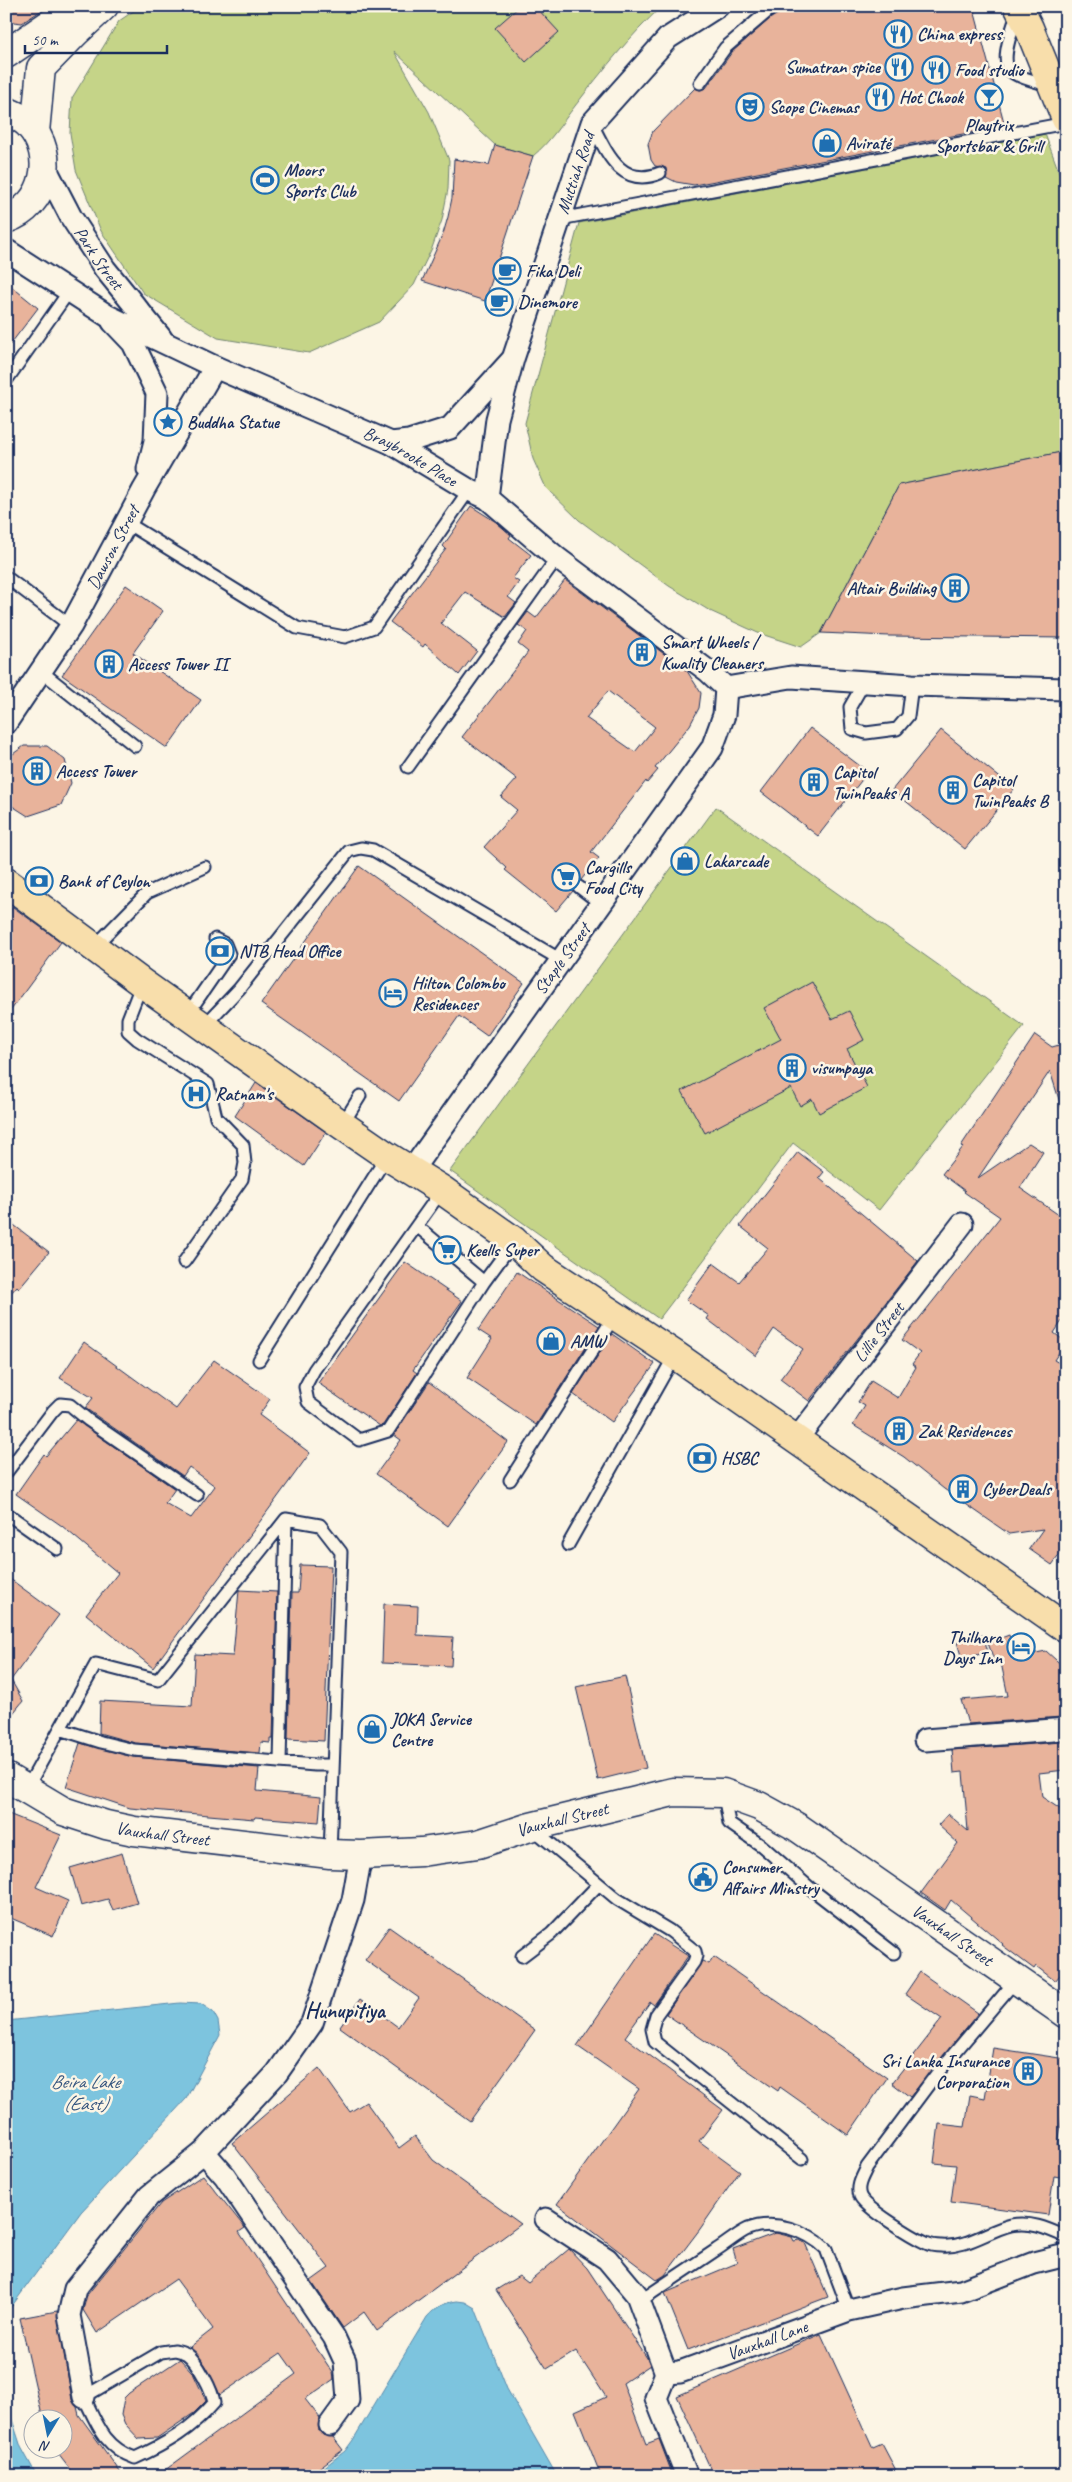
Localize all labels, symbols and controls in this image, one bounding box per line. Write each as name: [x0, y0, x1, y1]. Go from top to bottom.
restaurant icon: China express: [883, 19, 913, 49]
scale bar: [25, 22, 168, 54]
place label: China express: [917, 23, 1003, 45]
text: 50 m: [32, 31, 59, 50]
restaurant icon: Sumatran spice: [884, 52, 914, 82]
restaurant icon: Food studio: [921, 55, 951, 85]
place label: Sumatran spice: [785, 56, 882, 78]
place label: Food studio: [955, 59, 1025, 81]
restaurant icon: Hot Chook: [865, 82, 895, 112]
bar icon: Playtrix Sportsbar & Grill: [974, 82, 1004, 112]
place label: Hot Chook: [899, 86, 965, 108]
theatre icon: Scope Cinemas: [735, 92, 765, 122]
place label: Scope Cinemas: [769, 96, 860, 118]
place label: Playtrix Sportsbar & Grill: [935, 114, 1046, 157]
street label: Muttiah Road: [551, 126, 600, 217]
shop icon: Aviraté: [812, 128, 842, 158]
place label: Aviraté: [846, 132, 894, 154]
place label: Moors Sports Club: [284, 159, 358, 202]
sports icon: Moors Sports Club: [250, 165, 280, 195]
street label: Park Street: [69, 222, 130, 296]
cafe icon: Fika Deli: [492, 256, 522, 286]
place label: Fika Deli: [526, 260, 582, 282]
cafe icon: Dinemore: [484, 287, 514, 317]
place label: Dinemore: [518, 291, 579, 313]
place icon: Buddha Statue: [153, 407, 183, 437]
place label: Buddha Statue: [187, 411, 281, 433]
street label: Braybrooke Place: [360, 421, 462, 492]
street label: Dawson Street: [82, 499, 146, 593]
building icon: Altair Building: [940, 573, 970, 603]
place label: Altair Building: [847, 577, 937, 599]
place label: Smart Wheels / Kwality Cleaners: [661, 631, 765, 674]
building icon: Smart Wheels / Kwality Cleaners: [627, 637, 657, 667]
building icon: Access Tower II: [94, 649, 124, 679]
place label: Access Tower II: [128, 653, 231, 675]
building icon: Access Tower: [22, 756, 52, 786]
place label: Access Tower: [56, 760, 139, 782]
place label: Capitol TwinPeaks A: [833, 761, 911, 804]
building icon: Capitol TwinPeaks A: [799, 767, 829, 797]
place label: Capitol TwinPeaks B: [972, 769, 1050, 812]
building icon: Capitol TwinPeaks B: [938, 775, 968, 805]
shop icon: Lakarcade: [670, 846, 700, 876]
place label: Lakarcade: [704, 850, 770, 872]
place label: Cargills Food City: [585, 856, 644, 899]
supermarket icon: Cargills Food City: [551, 862, 581, 892]
bank icon: Bank of Ceylon: [24, 866, 54, 896]
place label: Bank of Ceylon: [58, 870, 152, 892]
street label: Staple Street: [529, 917, 597, 999]
bank icon: NTB Head Office: [205, 936, 235, 966]
place label: NTB Head Office: [239, 940, 343, 962]
place label: Hilton Colombo Residences: [412, 972, 506, 1015]
hotel icon: Hilton Colombo Residences: [378, 978, 408, 1008]
building icon: visumpaya: [777, 1053, 807, 1083]
place label: visumpaya: [811, 1057, 874, 1079]
hospital icon: Ratnam's: [181, 1079, 211, 1109]
place label: Ratnam's: [215, 1083, 275, 1105]
supermarket icon: Keells Super: [432, 1235, 462, 1265]
place label: Keells Super: [466, 1239, 541, 1261]
street label: Lillie Street: [849, 1296, 910, 1367]
shop icon: AMW: [536, 1326, 566, 1356]
place label: AMW: [570, 1330, 608, 1352]
building icon: Zak Residences: [884, 1416, 914, 1446]
place label: Zak Residences: [918, 1420, 1013, 1442]
bank icon: HSBC: [687, 1443, 717, 1473]
place label: HSBC: [721, 1447, 760, 1469]
building icon: CyberDeals: [948, 1474, 978, 1504]
place label: CyberDeals: [982, 1478, 1053, 1500]
place label: Thilhara Days Inn: [943, 1626, 1003, 1669]
hotel icon: Thilhara Days Inn: [1006, 1632, 1036, 1662]
place label: JOKA Service Centre: [389, 1708, 473, 1751]
shop icon: JOKA Service Centre: [357, 1714, 387, 1744]
street label: Vauxhall Street: [514, 1797, 612, 1842]
street label: Vauxhall Street: [114, 1816, 212, 1851]
place label: Consumer Affairs Minstry: [722, 1856, 821, 1899]
public building icon: Consumer Affairs Minstry: [688, 1862, 718, 1892]
street label: Vauxhall Street: [908, 1899, 999, 1972]
district label: Hunupitiya: [305, 1997, 387, 2025]
place label: Sri Lanka Insurance Corporation: [881, 2050, 1011, 2093]
building icon: Sri Lanka Insurance Corporation: [1013, 2056, 1043, 2086]
water label: Beira Lake (East): [51, 2070, 122, 2116]
street label: Vauxhall Lane: [724, 2315, 812, 2365]
north arrow: [22, 2410, 72, 2460]
text: N: [38, 2437, 52, 2455]

